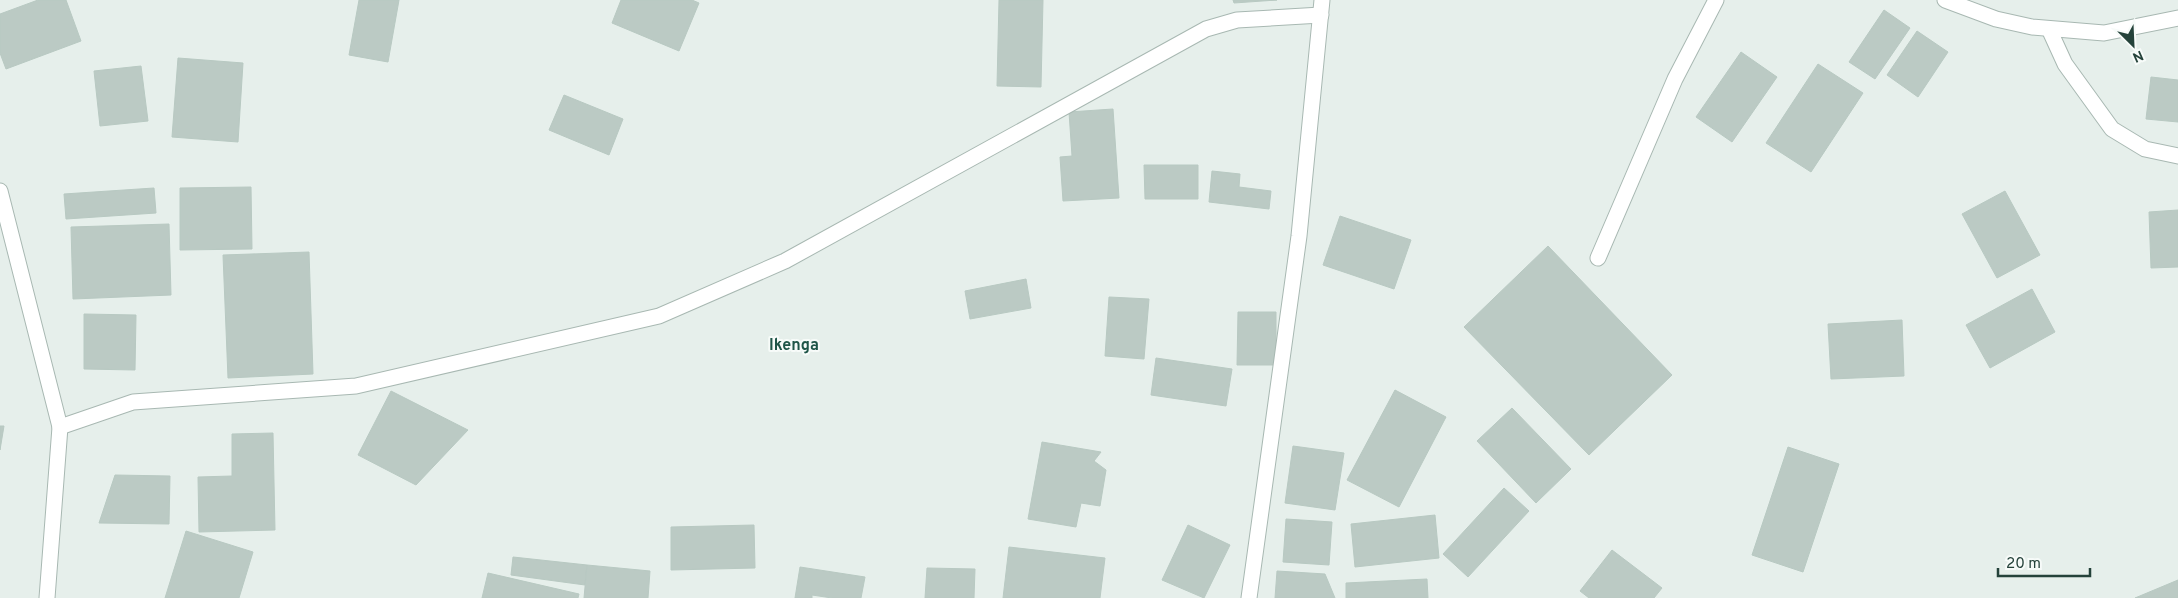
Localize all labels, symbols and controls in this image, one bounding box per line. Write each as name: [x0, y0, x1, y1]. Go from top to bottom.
north arrow: [2108, 20, 2158, 70]
text: N: [2130, 46, 2146, 65]
district label: Ikenga: [769, 336, 819, 356]
scale bar: [1998, 546, 2090, 578]
text: 20 m: [2006, 555, 2041, 574]

